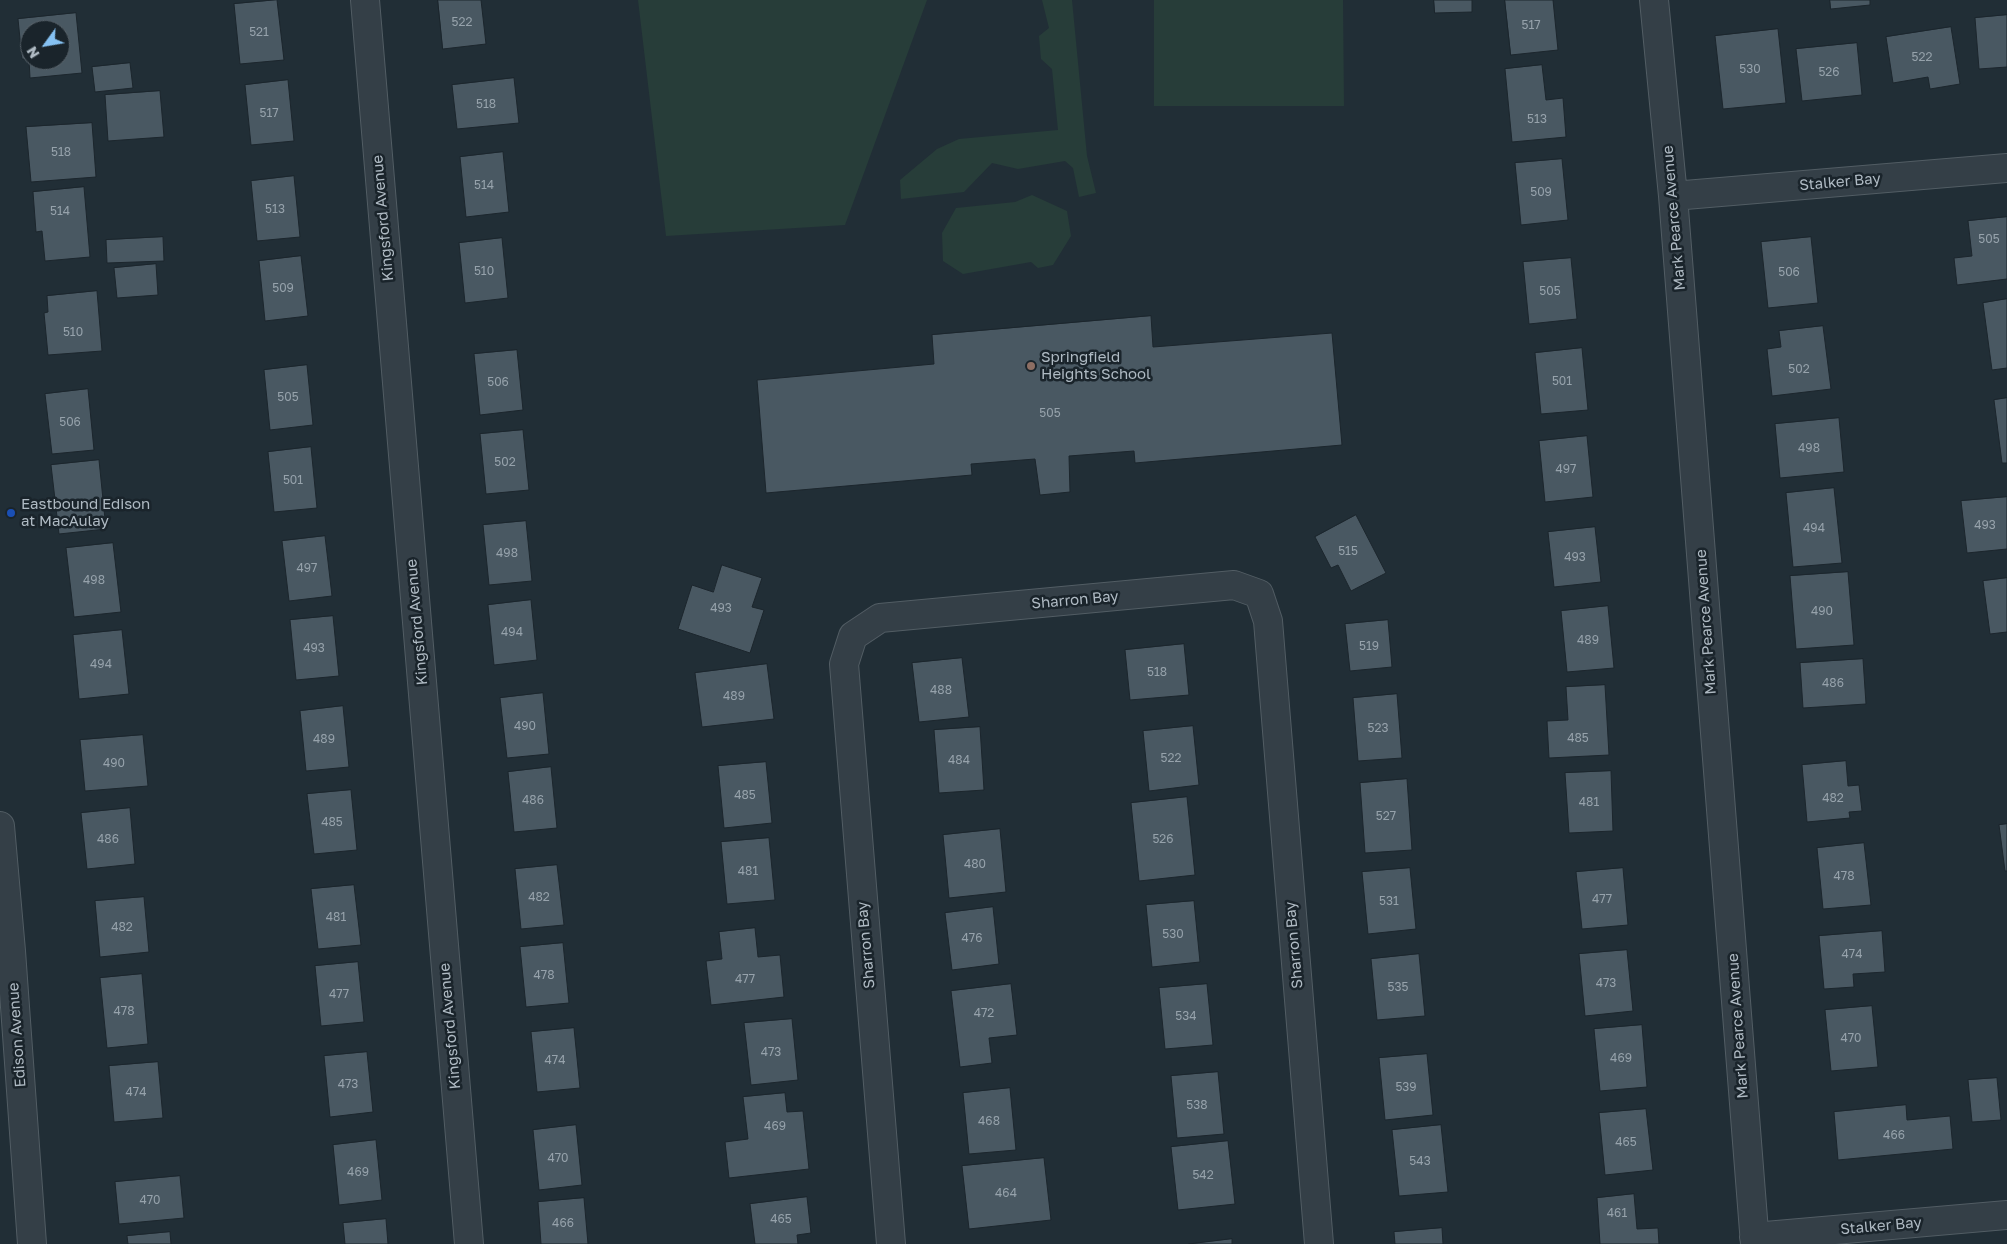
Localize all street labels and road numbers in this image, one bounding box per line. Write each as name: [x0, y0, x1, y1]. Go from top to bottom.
street label: Mark Pearce Avenue: [1659, 145, 1689, 291]
street label: Kingsford Avenue: [369, 154, 397, 282]
street label: Stalker Bay: [1799, 169, 1881, 195]
street label: Mark Pearce Avenue: [1692, 549, 1720, 695]
street label: Kingsford Avenue: [403, 558, 431, 686]
street label: Sharron Bay: [1031, 587, 1119, 613]
street label: Sharron Bay: [853, 901, 879, 989]
street label: Sharron Bay: [1281, 901, 1307, 989]
street label: Mark Pearce Avenue: [1724, 953, 1752, 1099]
street label: Kingsford Avenue: [436, 962, 464, 1090]
street label: Edison Avenue: [4, 982, 30, 1088]
street label: Stalker Bay: [1840, 1213, 1922, 1239]

